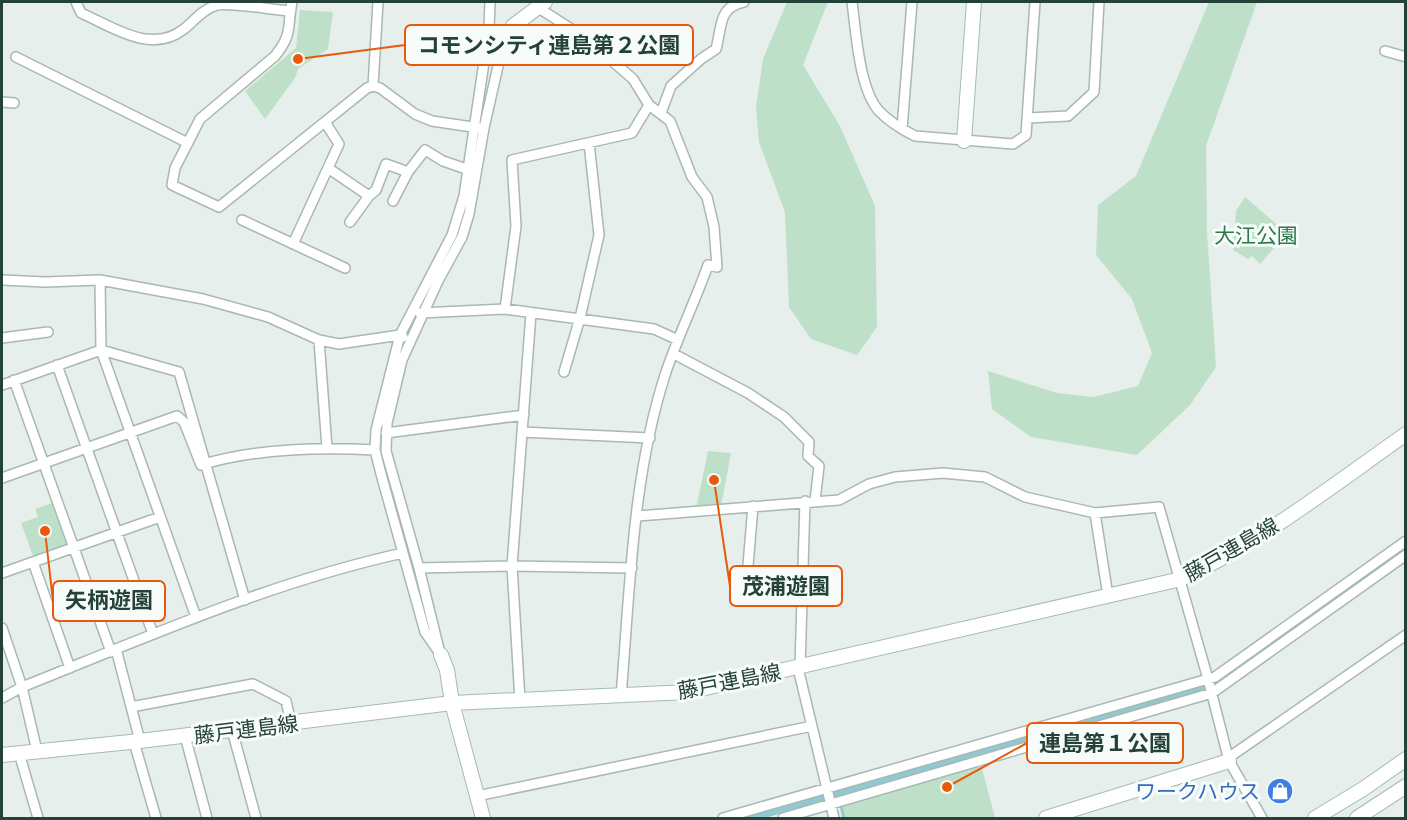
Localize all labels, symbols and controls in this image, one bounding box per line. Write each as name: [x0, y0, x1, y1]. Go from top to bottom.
callout: コモンシティ連島第２公園: [405, 25, 693, 65]
text: コモンシティ連島第２公園: [418, 31, 680, 59]
park label: 大江公園: [1214, 222, 1298, 248]
street label: 藤戸連島線: [1179, 511, 1283, 587]
callout: 茂浦遊園: [730, 566, 842, 606]
text: 茂浦遊園: [742, 572, 830, 600]
callout: 矢柄遊園: [53, 581, 165, 621]
text: 矢柄遊園: [65, 586, 153, 614]
street label: 藤戸連島線: [675, 658, 783, 704]
street label: 藤戸連島線: [192, 710, 300, 748]
callout: 連島第１公園: [1027, 723, 1183, 763]
text: 連島第１公園: [1039, 729, 1171, 757]
shop icon: ワークハウス: [1265, 776, 1295, 806]
place label: ワークハウス: [1135, 778, 1260, 804]

